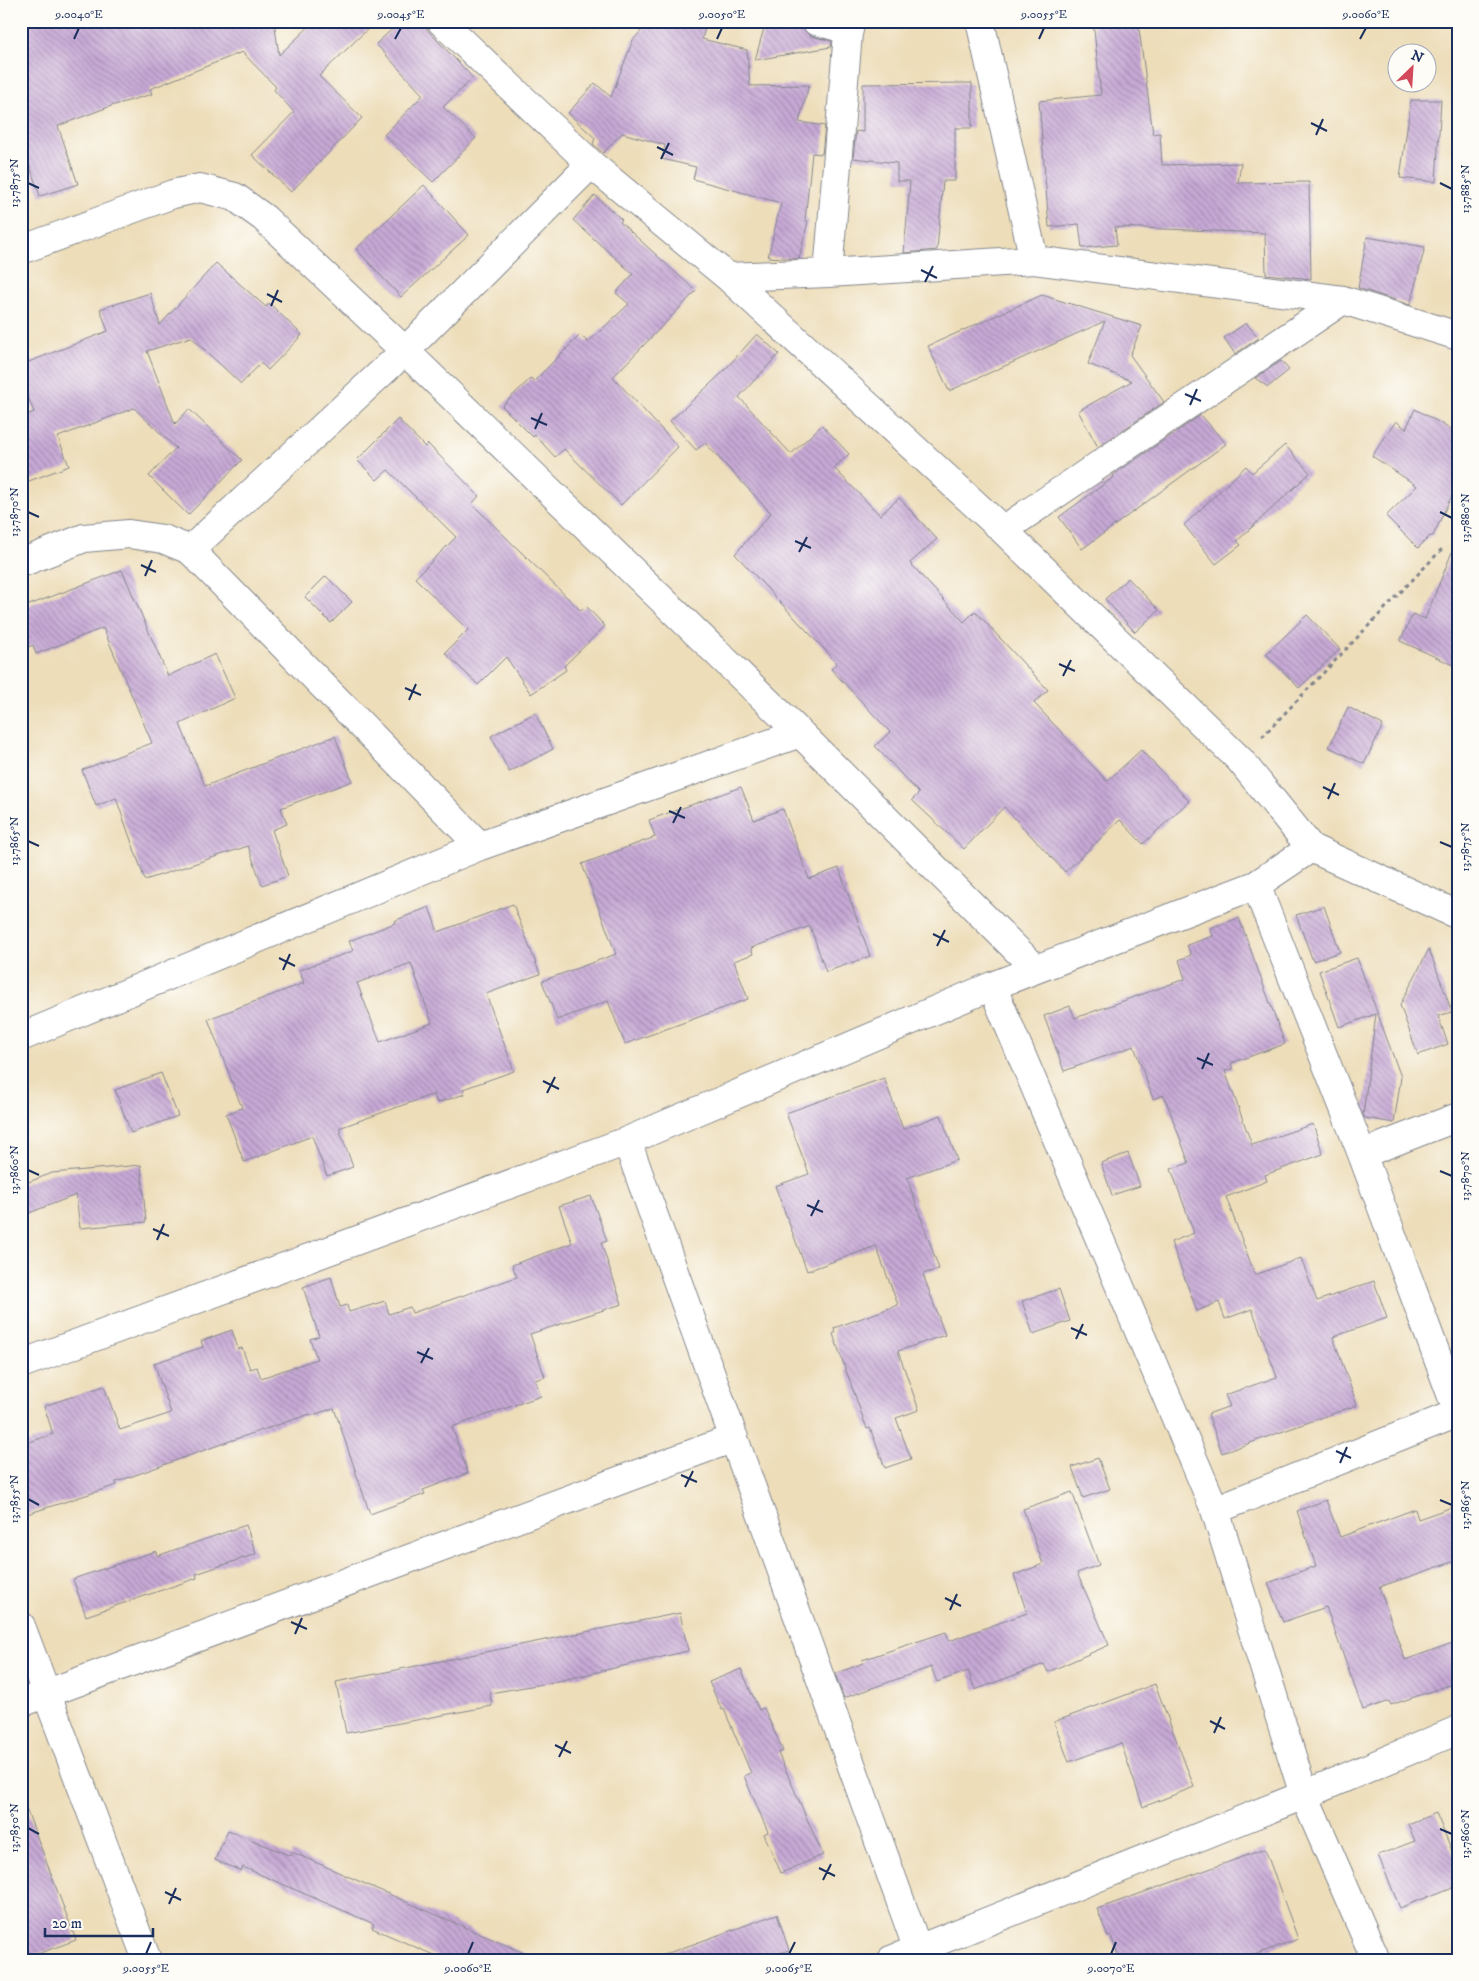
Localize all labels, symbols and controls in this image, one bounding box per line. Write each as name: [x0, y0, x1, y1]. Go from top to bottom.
text: 9.0040°E: [54, 7, 103, 22]
text: 9.0045°E: [377, 7, 425, 22]
text: 9.0050°E: [698, 7, 746, 22]
text: 9.0055°E: [1020, 7, 1068, 22]
text: 9.0060°E: [1342, 7, 1390, 22]
north arrow: [1386, 42, 1436, 92]
text: N: [1408, 47, 1427, 68]
text: 13.7875°N: [7, 158, 22, 208]
text: 13.7885°N: [1458, 164, 1473, 214]
text: 13.7870°N: [7, 487, 22, 537]
text: 13.7880°N: [1458, 493, 1473, 543]
text: 13.7865°N: [7, 816, 22, 866]
text: 13.7875°N: [1458, 822, 1473, 872]
text: 13.7860°N: [7, 1145, 22, 1195]
text: 13.7870°N: [1458, 1151, 1473, 1201]
text: 13.7855°N: [7, 1474, 22, 1523]
text: 13.7865°N: [1458, 1480, 1473, 1530]
text: 13.7850°N: [7, 1803, 22, 1853]
text: 13.7860°N: [1458, 1809, 1473, 1859]
scale bar: [45, 1906, 152, 1938]
text: 20 m: [52, 1914, 82, 1933]
text: 9.0055°E: [122, 1961, 170, 1976]
text: 9.0060°E: [444, 1961, 492, 1976]
text: 9.0065°E: [765, 1961, 813, 1976]
text: 9.0070°E: [1087, 1961, 1135, 1976]

